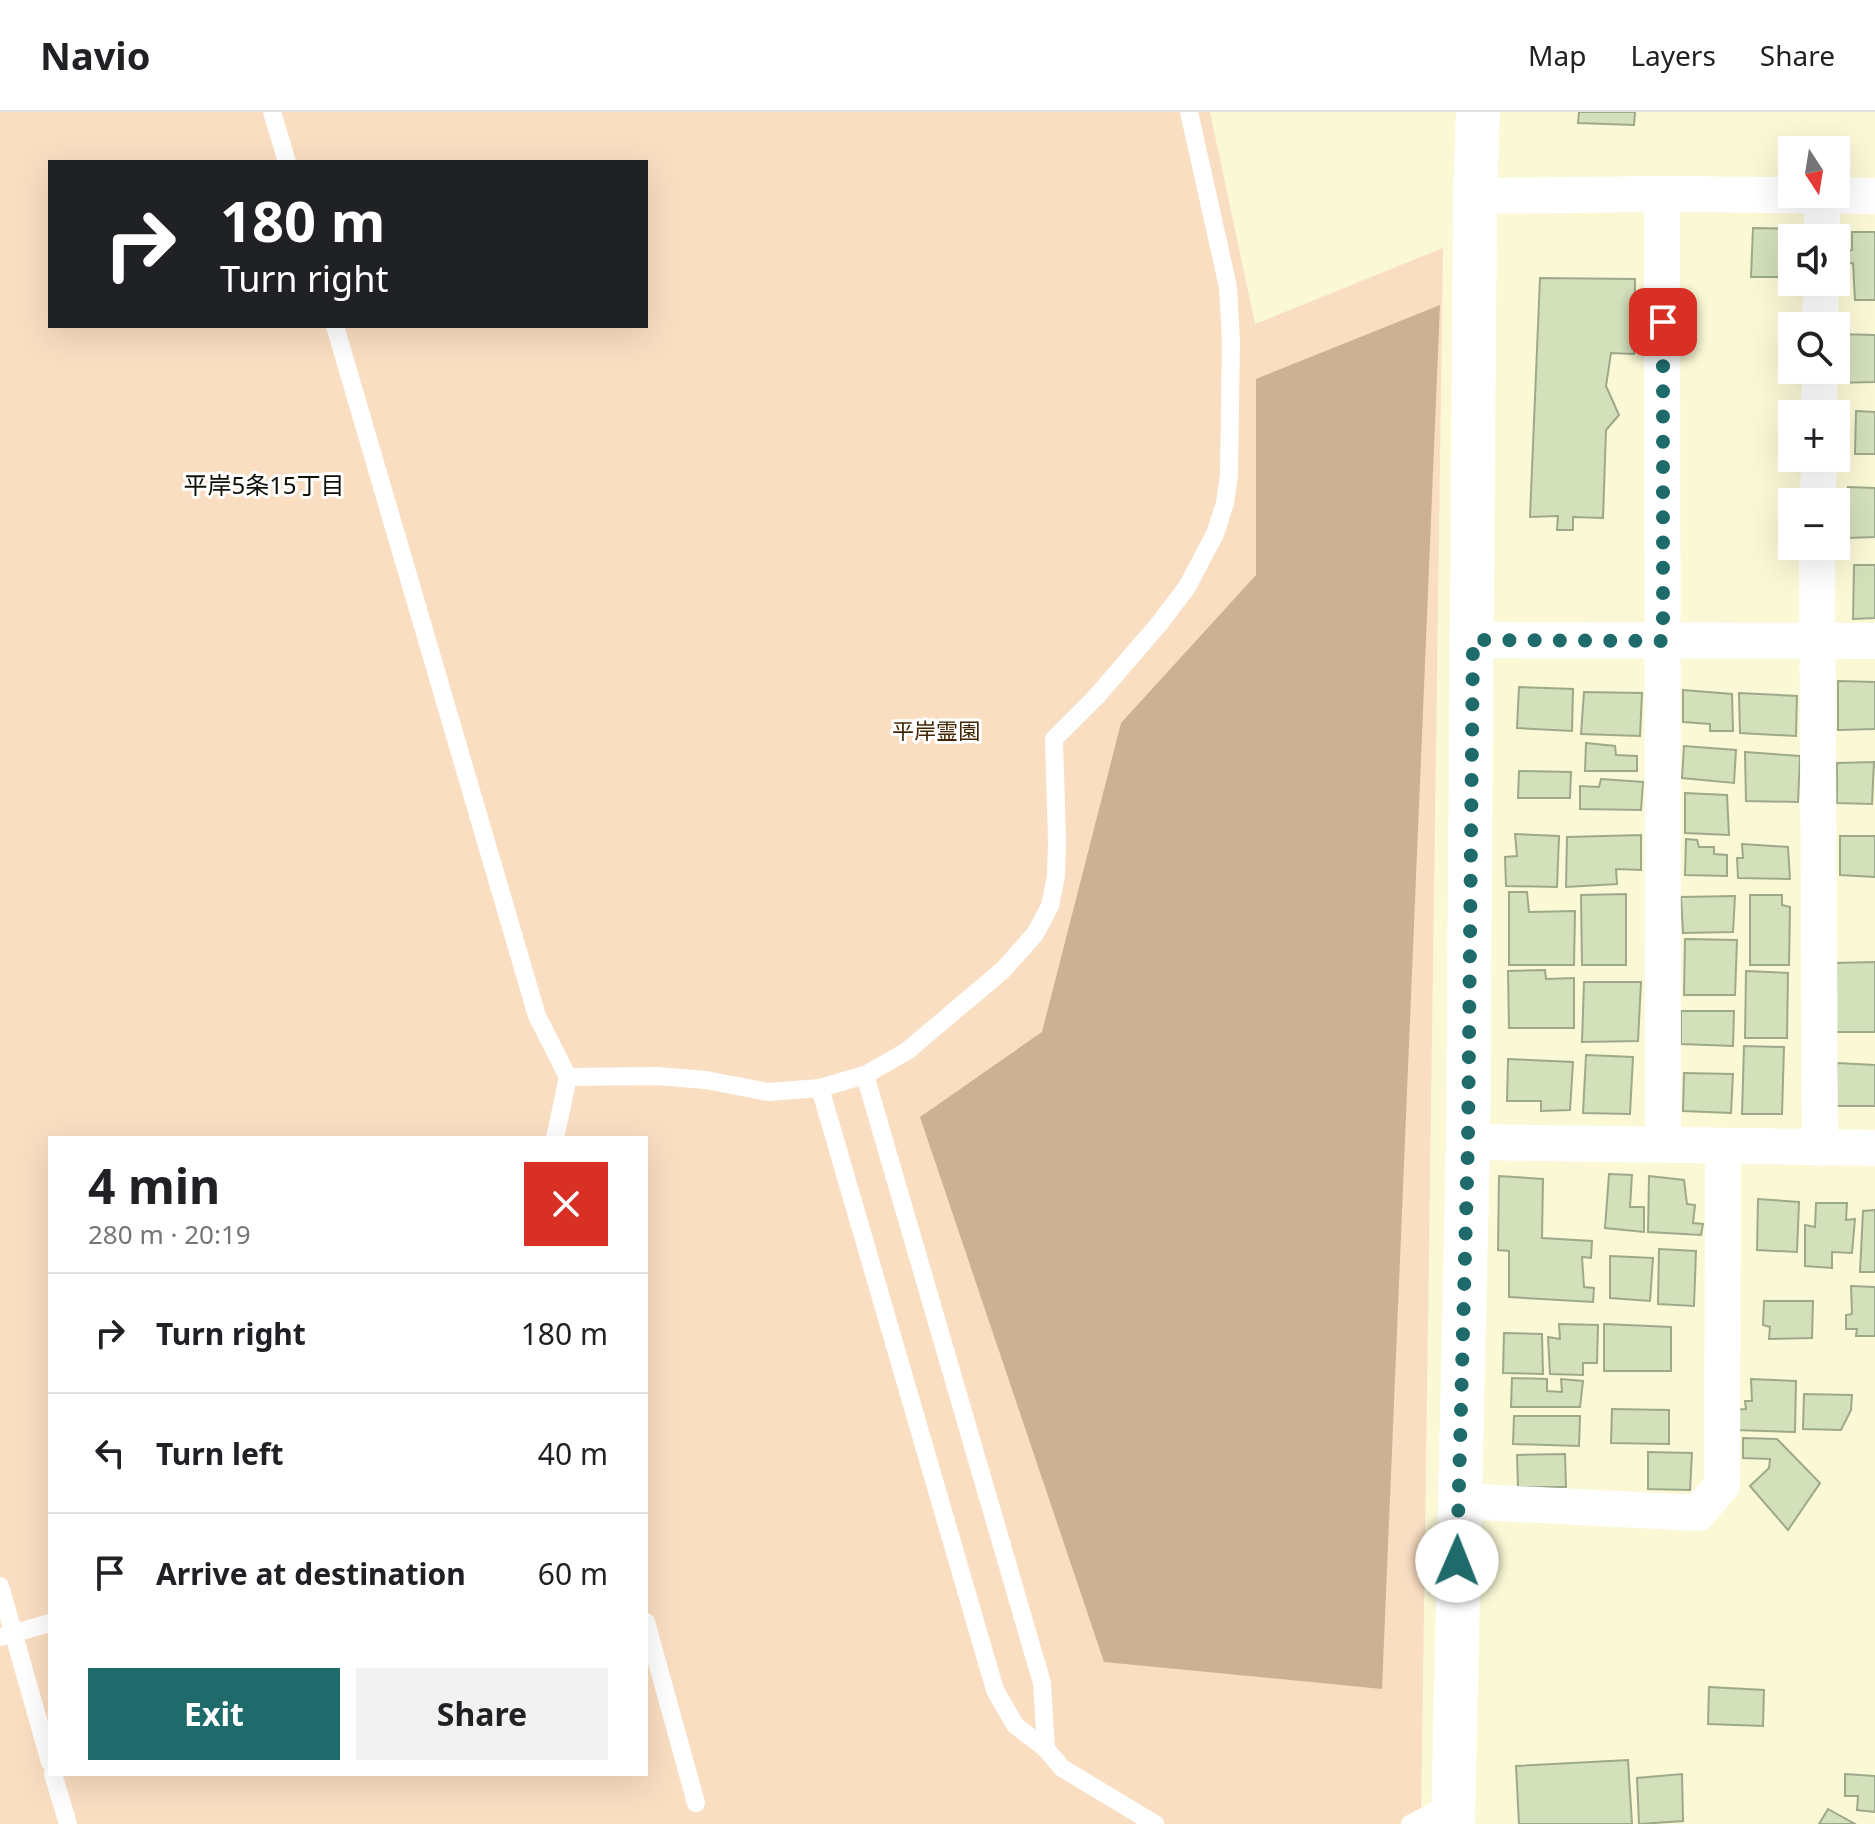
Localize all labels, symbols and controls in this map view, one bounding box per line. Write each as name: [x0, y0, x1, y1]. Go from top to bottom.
text: Navio: [40, 29, 150, 81]
text: Map: [1528, 36, 1586, 74]
text: Layers: [1630, 36, 1716, 74]
text: Share: [1760, 36, 1835, 74]
north arrow: [1778, 136, 1850, 208]
map controls: [1778, 136, 1850, 560]
text: 180 m: [220, 182, 385, 258]
icon: right: [88, 192, 192, 296]
button: sound: [1778, 224, 1850, 296]
text: Turn right: [220, 254, 388, 303]
pin: [1629, 288, 1697, 356]
icon: arrive: [1641, 300, 1685, 344]
button: search: [1778, 312, 1850, 384]
button: +: [1778, 400, 1850, 472]
district label: 平岸5条15丁目: [183, 468, 345, 501]
button: −: [1778, 488, 1850, 560]
park label: 平岸霊園: [892, 715, 980, 745]
text: 4 min: [88, 1153, 220, 1218]
button: close: [524, 1162, 608, 1246]
text: 280 m · 20:19: [88, 1216, 251, 1252]
icon: right: [88, 1311, 132, 1355]
text: Turn right: [156, 1313, 306, 1354]
text: 180 m: [521, 1313, 608, 1354]
icon: left: [88, 1431, 132, 1475]
text: Turn left: [156, 1433, 284, 1474]
text: 40 m: [538, 1433, 608, 1474]
position arrow: [1415, 1519, 1499, 1603]
icon: arrive: [88, 1551, 132, 1595]
text: Arrive at destination: [156, 1553, 466, 1594]
text: 60 m: [538, 1553, 608, 1594]
button: Exit: [88, 1668, 340, 1760]
button: Share: [356, 1668, 608, 1760]

